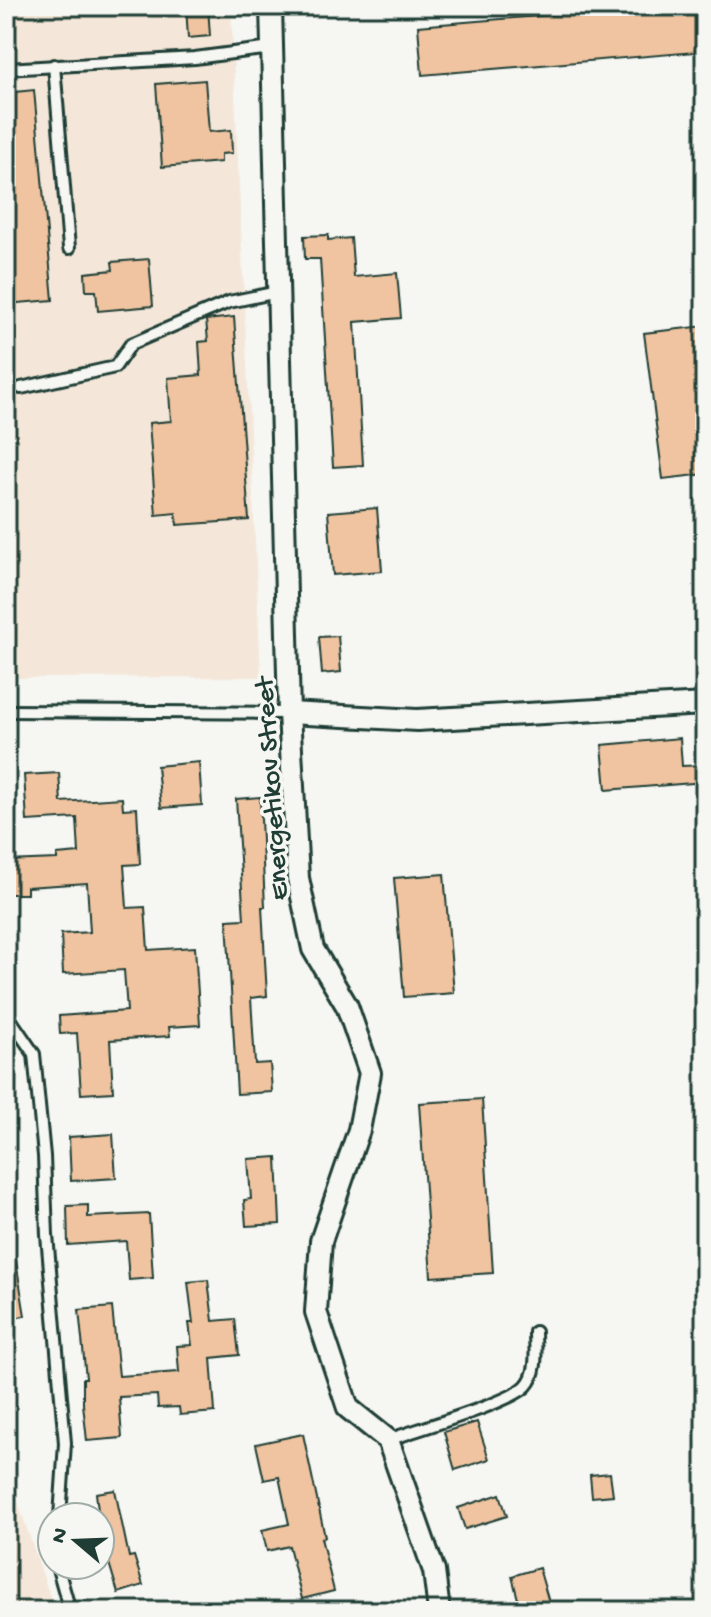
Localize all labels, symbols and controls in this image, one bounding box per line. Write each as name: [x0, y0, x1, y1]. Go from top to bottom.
street label: Energetikov Street: [249, 673, 298, 901]
north arrow: [36, 1501, 116, 1581]
text: N: [46, 1525, 76, 1547]

